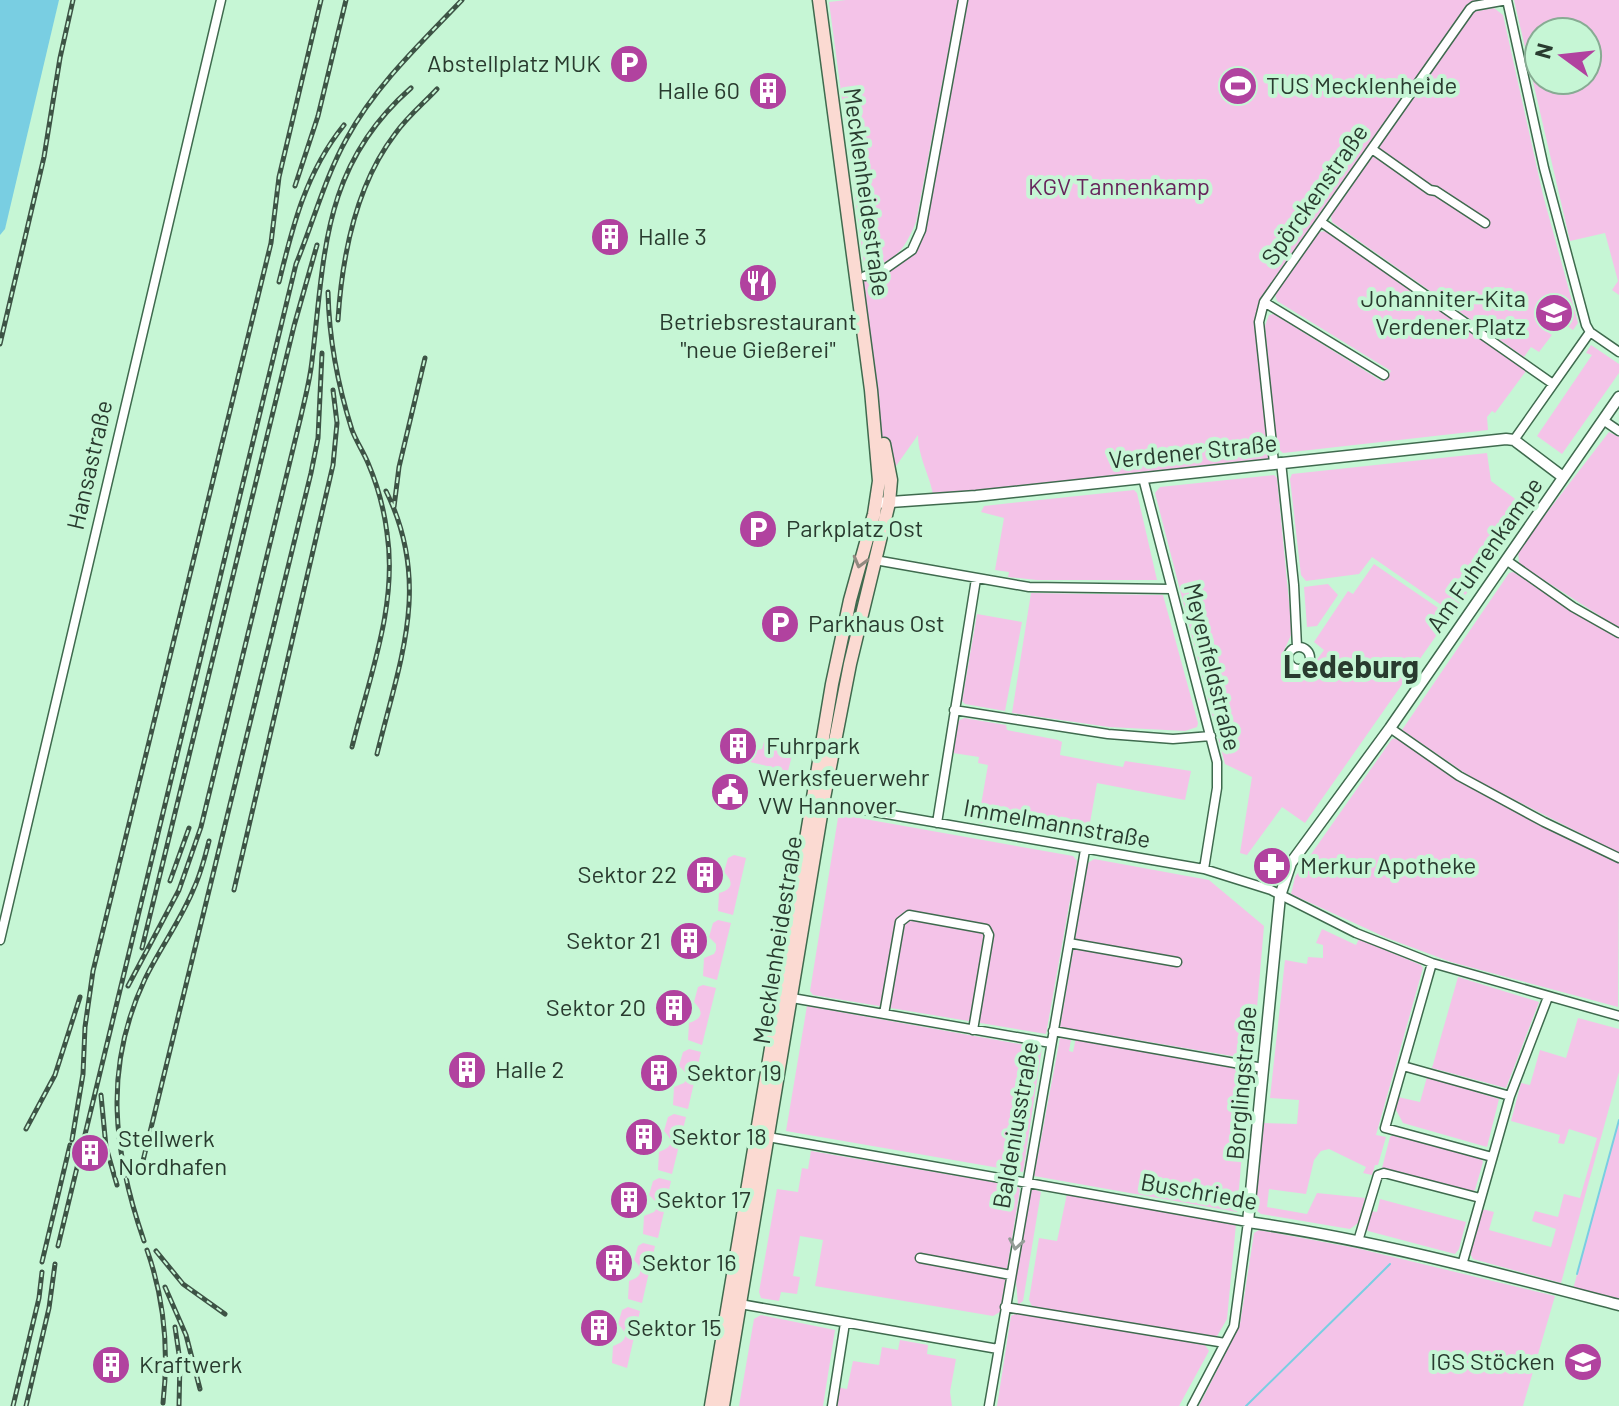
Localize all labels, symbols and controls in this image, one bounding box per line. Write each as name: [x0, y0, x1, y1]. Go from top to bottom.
north arrow: [1523, 16, 1603, 96]
text: N: [1528, 40, 1557, 61]
parking icon: Abstellplatz MUK: [608, 43, 650, 85]
place label: Abstellplatz MUK: [427, 48, 601, 77]
sports icon: TUS Mecklenheide: [1217, 65, 1259, 107]
building icon: Halle 60: [747, 70, 789, 112]
place label: TUS Mecklenheide: [1266, 70, 1457, 99]
place label: Halle 60: [657, 75, 740, 104]
street label: Mecklenheidestraße: [838, 86, 896, 298]
street label: Spörckenstraße: [1254, 118, 1373, 270]
park label: KGV Tannenkamp: [1028, 171, 1210, 200]
building icon: Halle 3: [589, 216, 631, 258]
place label: Halle 3: [638, 221, 707, 250]
restaurant icon: Betriebsrestaurant "neue Gießerei": [737, 262, 779, 304]
place label: Johanniter-Kita Verdener Platz: [1361, 283, 1526, 340]
school or university icon: Johanniter-Kita Verdener Platz: [1533, 292, 1575, 334]
place label: Betriebsrestaurant "neue Gießerei": [659, 306, 857, 363]
street label: Hansastraße: [60, 397, 118, 532]
street label: Verdener Straße: [1107, 427, 1279, 474]
street label: Am Fuhrenkampe: [1420, 471, 1548, 637]
parking icon: Parkplatz Ost: [737, 508, 779, 550]
place label: Parkplatz Ost: [786, 513, 924, 542]
one-way arrow: [853, 555, 869, 569]
street label: Meyenfeldstraße: [1179, 580, 1248, 754]
parking icon: Parkhaus Ost: [759, 603, 801, 645]
place label: Parkhaus Ost: [808, 608, 945, 637]
district label: Ledeburg: [1283, 646, 1419, 684]
building icon: Fuhrpark: [717, 725, 759, 767]
place label: Fuhrpark: [766, 730, 860, 759]
place label: Werksfeuerwehr VW Hannover: [758, 762, 930, 819]
public building icon: Werksfeuerwehr VW Hannover: [709, 771, 751, 813]
street label: Immelmannstraße: [961, 792, 1153, 853]
street label: Mecklenheidestraße: [746, 834, 807, 1046]
pharmacy icon: Merkur Apotheke: [1251, 845, 1293, 887]
place label: Merkur Apotheke: [1300, 850, 1476, 879]
building icon: Sektor 22: [684, 854, 726, 896]
place label: Sektor 22: [577, 859, 677, 888]
building icon: Sektor 21: [668, 920, 710, 962]
place label: Sektor 21: [566, 925, 661, 954]
building icon: Sektor 20: [653, 987, 695, 1029]
place label: Sektor 20: [546, 992, 646, 1021]
street label: Borglingstraße: [1219, 1005, 1262, 1161]
street label: Baldeniusstraße: [986, 1039, 1043, 1211]
building icon: Halle 2: [446, 1049, 488, 1091]
building icon: Sektor 19: [638, 1052, 680, 1094]
place label: Halle 2: [495, 1054, 564, 1083]
place label: Sektor 19: [687, 1057, 782, 1086]
building icon: Sektor 18: [623, 1116, 665, 1158]
place label: Sektor 18: [672, 1121, 767, 1150]
place label: Stellwerk Nordhafen: [118, 1123, 227, 1180]
building icon: Stellwerk Nordhafen: [69, 1132, 111, 1174]
street label: Buschriede: [1139, 1166, 1260, 1215]
building icon: Sektor 17: [608, 1179, 650, 1221]
place label: Sektor 17: [657, 1184, 751, 1213]
one-way arrow: [1009, 1238, 1026, 1251]
building icon: Sektor 16: [593, 1242, 635, 1284]
place label: Sektor 16: [642, 1247, 737, 1276]
building icon: Sektor 15: [578, 1307, 620, 1349]
place label: Sektor 15: [627, 1312, 722, 1341]
school or university icon: IGS Stöcken: [1562, 1341, 1604, 1383]
building icon: Kraftwerk: [90, 1344, 132, 1386]
place label: IGS Stöcken: [1430, 1346, 1555, 1375]
place label: Kraftwerk: [139, 1349, 242, 1378]

